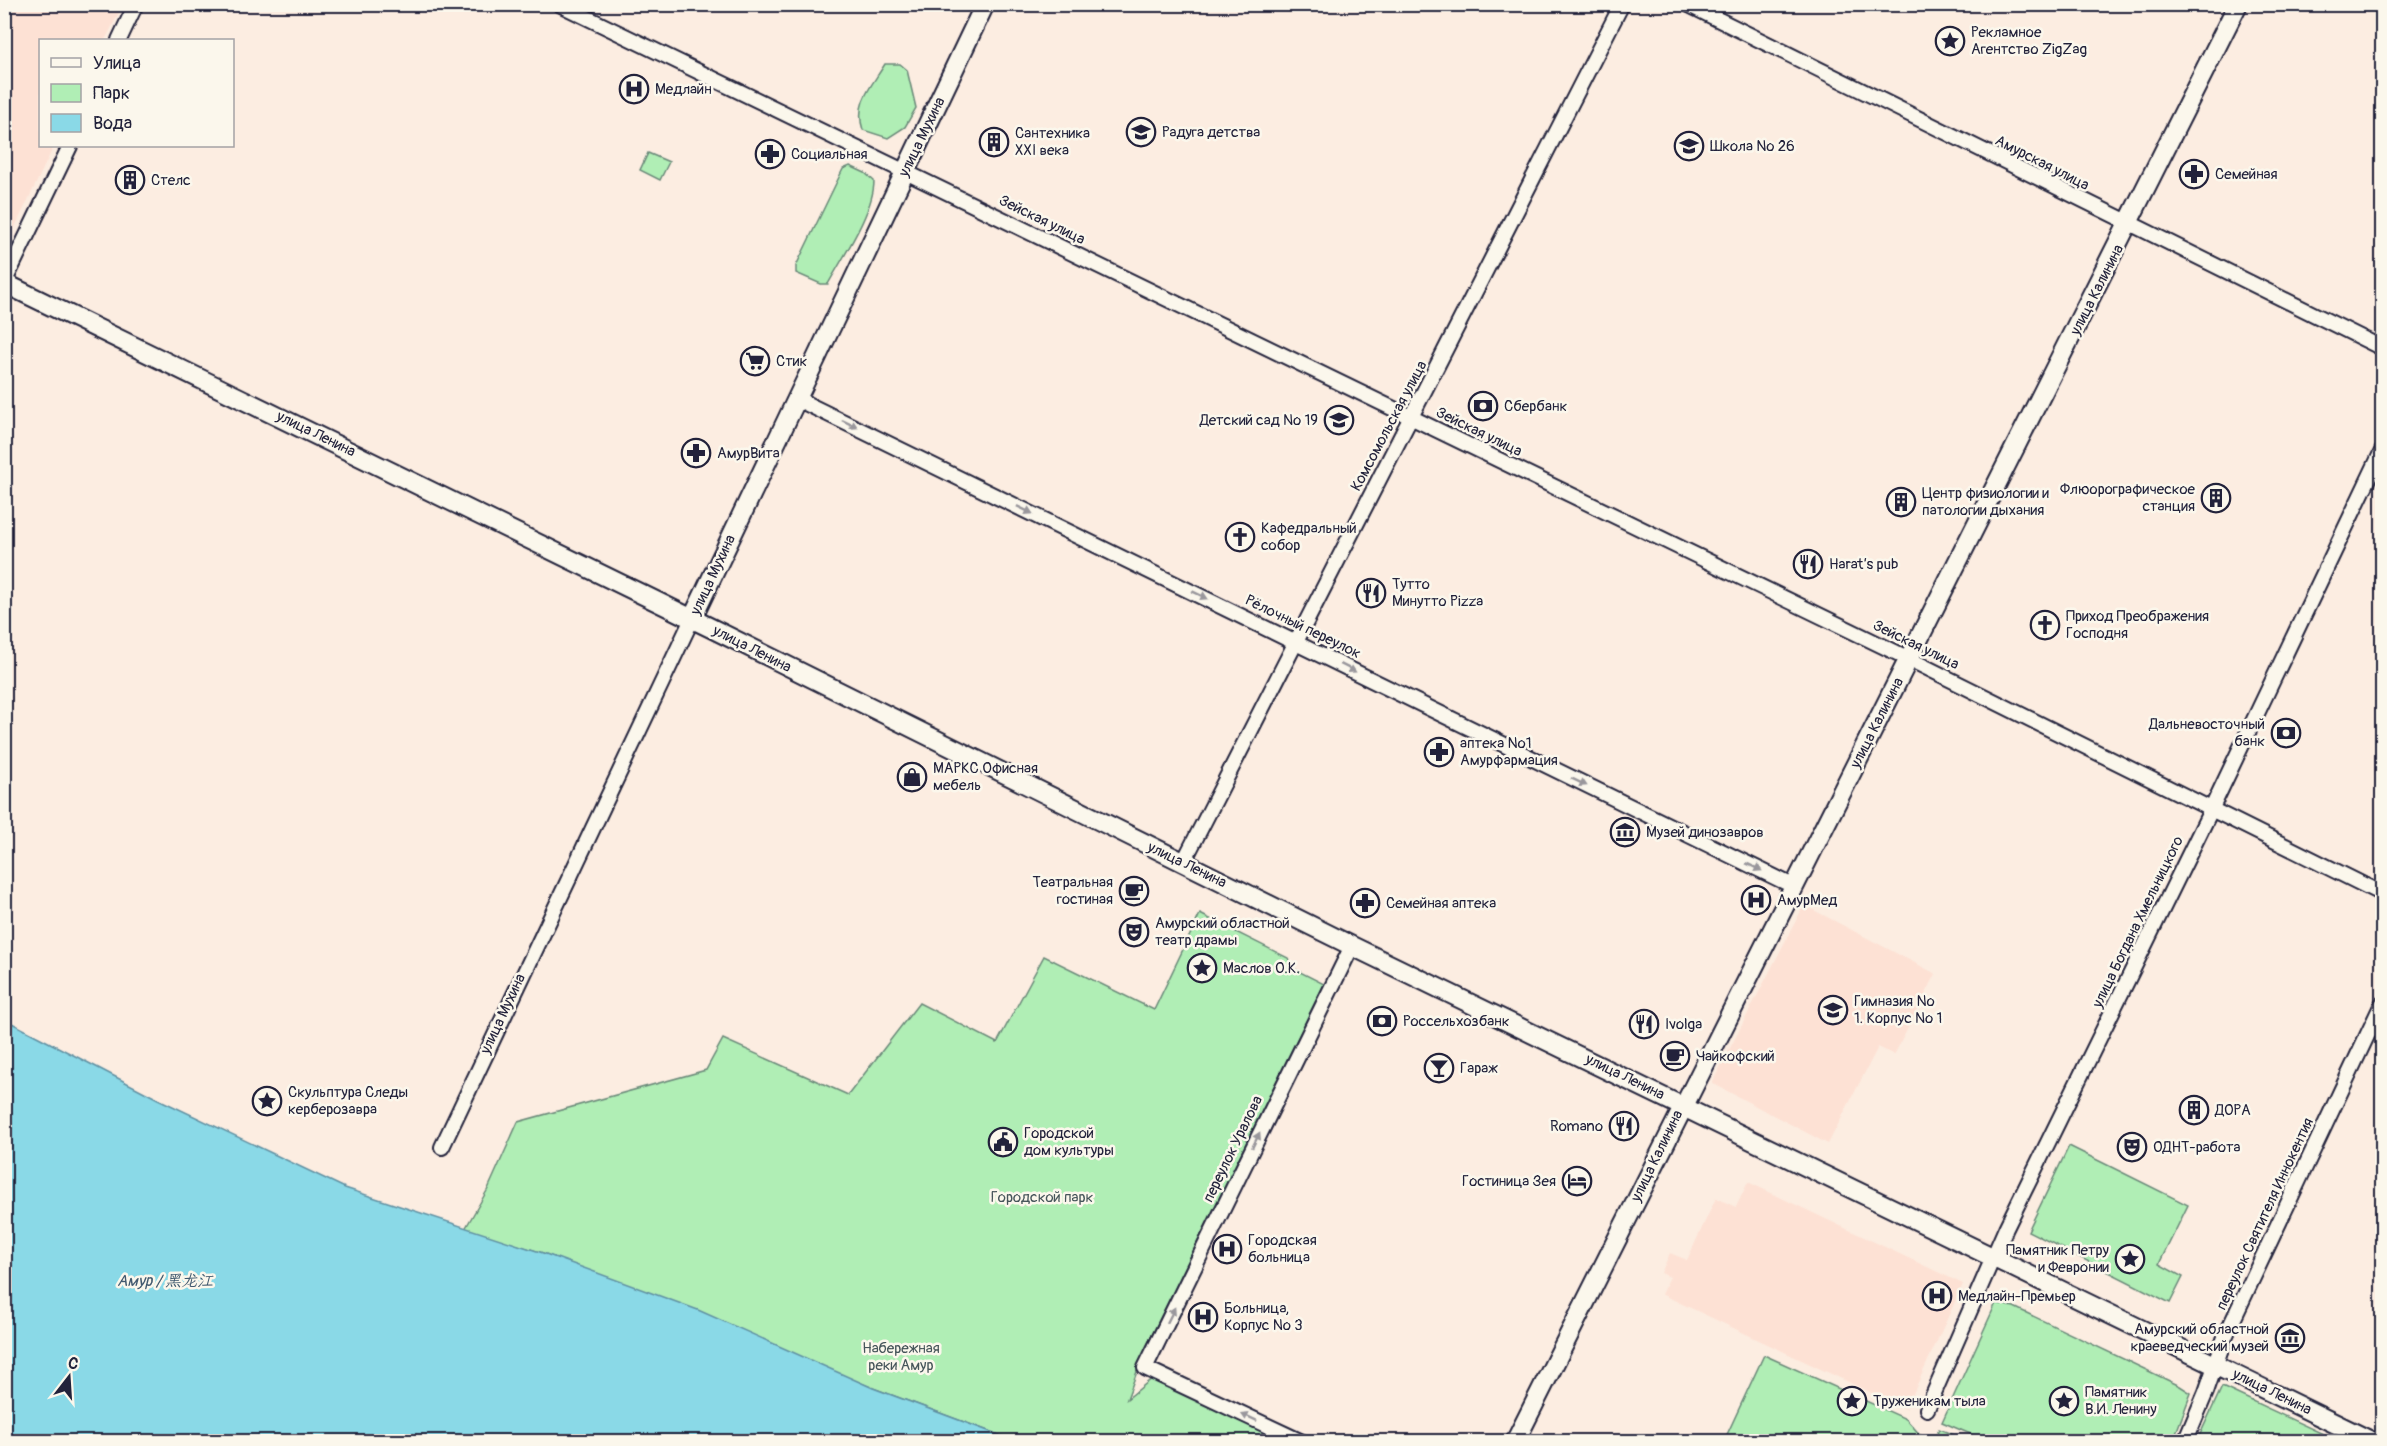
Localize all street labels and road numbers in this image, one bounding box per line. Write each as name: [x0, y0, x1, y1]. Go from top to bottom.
street label: улица Мухина: [894, 94, 949, 181]
street label: Амурская улица: [1992, 131, 2092, 195]
street label: Зейская улица: [996, 191, 1088, 249]
street label: улица Калинина: [2066, 241, 2128, 339]
street label: Комсомольская улица: [1347, 358, 1431, 494]
street label: Зейская улица: [1433, 403, 1525, 461]
street label: улица Ленина: [272, 406, 359, 461]
street label: улица Мухина: [686, 532, 740, 619]
street label: Рёлочный переулок: [1242, 591, 1364, 663]
street label: Зейская улица: [1870, 616, 1962, 674]
street label: улица Ленина: [709, 621, 794, 677]
street label: улица Калинина: [1846, 674, 1908, 772]
street label: улица Богдана Хмельницкого: [2088, 833, 2188, 1012]
street label: улица Ленина: [1143, 837, 1230, 892]
street label: улица Мухина: [476, 971, 530, 1058]
street label: улица Ленина: [1581, 1049, 1668, 1104]
street label: переулок Уралова: [1199, 1093, 1267, 1205]
street label: улица Калинина: [1626, 1107, 1687, 1206]
street label: переулок Святителя Иннокентия: [2212, 1115, 2318, 1313]
street label: улица Ленина: [2228, 1364, 2315, 1419]

